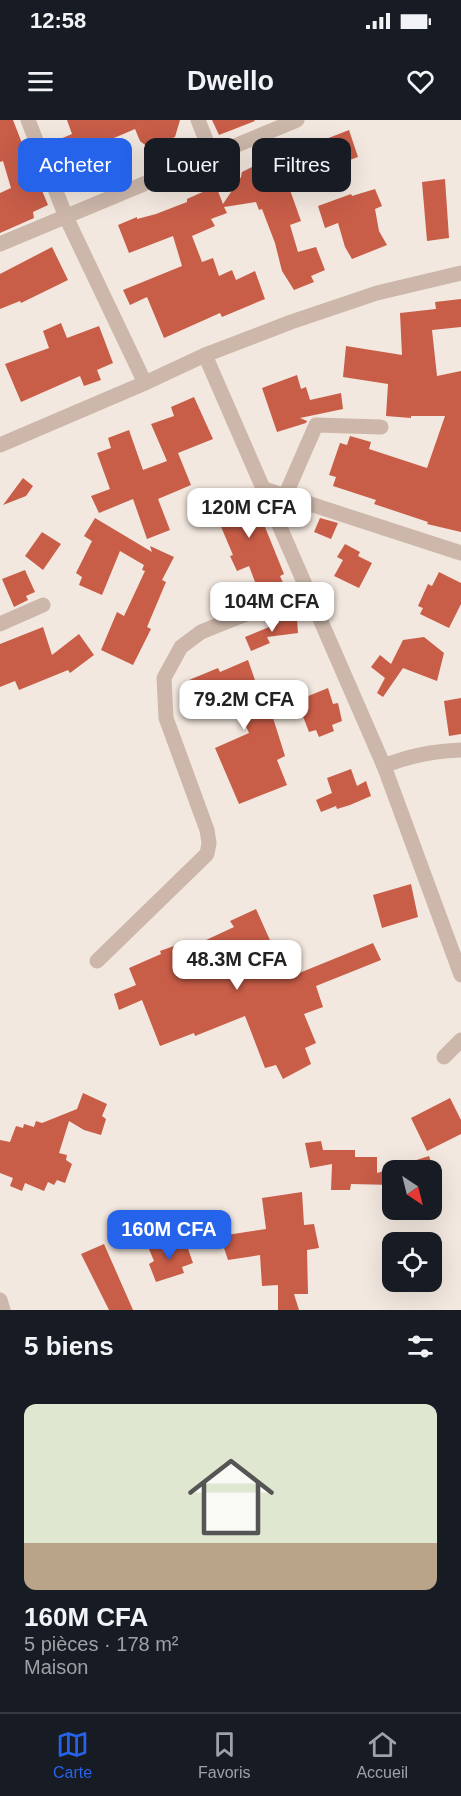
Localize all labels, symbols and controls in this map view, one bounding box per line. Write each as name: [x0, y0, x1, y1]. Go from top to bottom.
text: 12:58: [30, 8, 86, 33]
icon: menu: [24, 65, 57, 98]
icon: heart: [404, 65, 437, 98]
text: Dwello: [187, 66, 274, 96]
chip: Acheter: [18, 138, 132, 192]
chip: Louer: [144, 138, 240, 192]
chip: Filtres: [252, 138, 351, 192]
pin: 120M CFA: [187, 488, 311, 539]
text: 120M CFA: [201, 496, 297, 518]
pin: 104M CFA: [210, 582, 334, 633]
text: 104M CFA: [224, 590, 320, 612]
pin: 79.2M CFA: [175, 680, 313, 731]
text: 79.2M CFA: [193, 688, 295, 710]
pin: 48.3M CFA: [168, 940, 306, 991]
text: 48.3M CFA: [186, 948, 288, 970]
north arrow: [382, 1160, 442, 1220]
map controls: [382, 1160, 442, 1292]
pin: 160M CFA: [107, 1210, 231, 1261]
text: 160M CFA: [121, 1218, 217, 1240]
button: locate: [382, 1232, 442, 1292]
icon: filters: [404, 1330, 437, 1363]
text: 5 biens: [24, 1331, 114, 1361]
icon: home: [177, 1443, 285, 1551]
text: 160M CFA: [24, 1602, 148, 1632]
text: 5 pièces · 178 m²: [24, 1633, 179, 1655]
text: Maison: [24, 1656, 88, 1678]
tab: Carte: [53, 1728, 92, 1782]
tab: Favoris: [198, 1728, 250, 1782]
tab: Accueil: [356, 1728, 408, 1782]

